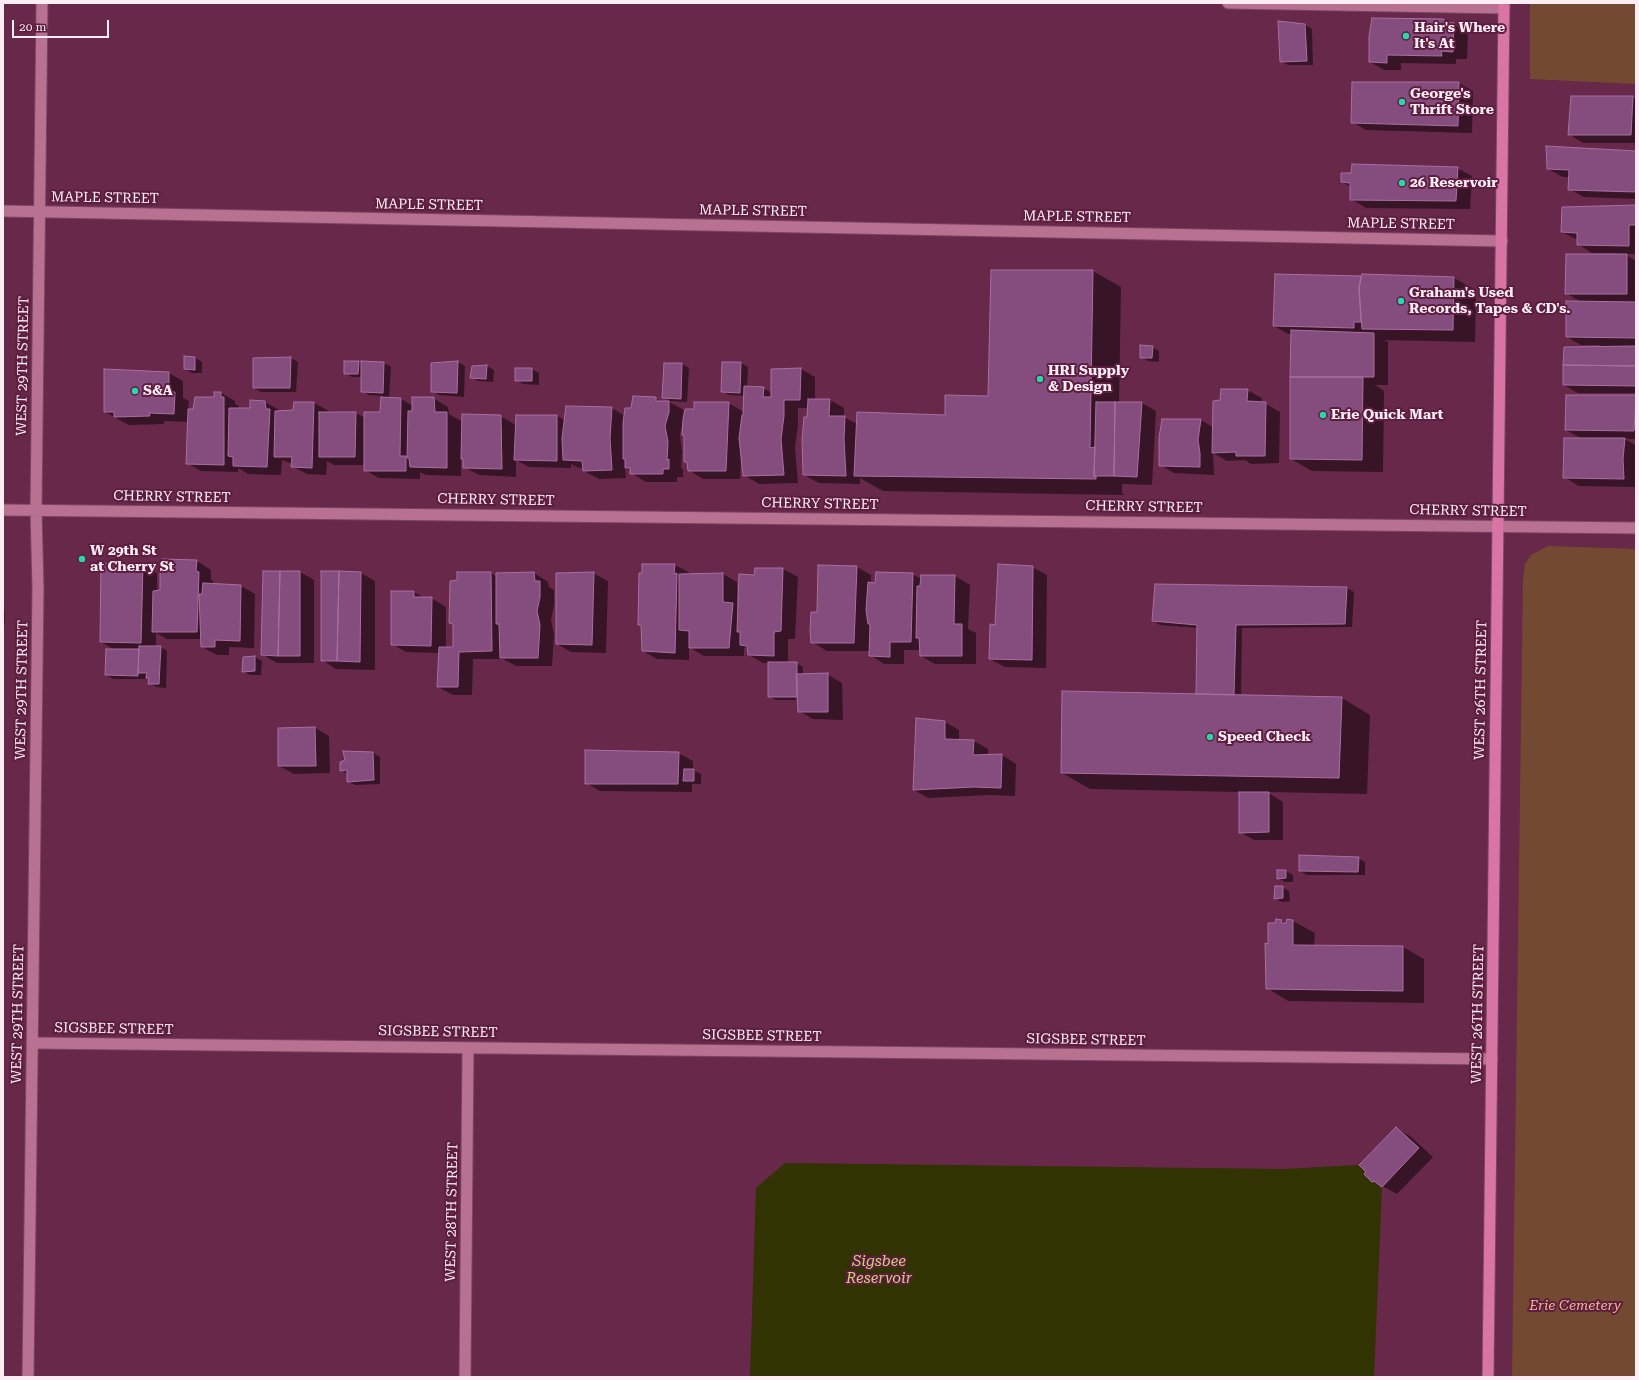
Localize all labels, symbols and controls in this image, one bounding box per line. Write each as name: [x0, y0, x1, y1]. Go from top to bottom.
scale bar: [14, 12, 111, 38]
text: 20 m: [19, 20, 46, 34]
place label: Hair's Where It's At: [1414, 20, 1505, 52]
marker: Hair's Where It's At: [1401, 31, 1411, 41]
place label: George's Thrift Store: [1410, 86, 1494, 118]
marker: George's Thrift Store: [1397, 97, 1407, 107]
place label: 26 Reservoir: [1410, 175, 1498, 191]
marker: 26 Reservoir: [1397, 178, 1407, 188]
street label: MAPLE STREET: [51, 189, 159, 207]
street label: MAPLE STREET: [375, 196, 483, 214]
street label: MAPLE STREET: [699, 202, 807, 220]
street label: MAPLE STREET: [1023, 208, 1131, 226]
street label: MAPLE STREET: [1347, 215, 1455, 233]
place label: Graham's Used Records, Tapes & CD's.: [1409, 285, 1571, 318]
street label: WEST 29TH STREET: [13, 296, 33, 436]
marker: Graham's Used Records, Tapes & CD's.: [1396, 296, 1406, 306]
place label: HRI Supply & Design: [1048, 363, 1129, 396]
marker: HRI Supply & Design: [1035, 374, 1045, 384]
place label: S&A: [143, 383, 173, 399]
marker: S&A: [130, 386, 140, 396]
place label: Erie Quick Mart: [1331, 407, 1443, 423]
marker: Erie Quick Mart: [1318, 410, 1328, 420]
street label: CHERRY STREET: [113, 488, 231, 506]
street label: CHERRY STREET: [437, 491, 555, 509]
street label: CHERRY STREET: [761, 495, 879, 513]
street label: CHERRY STREET: [1085, 498, 1203, 516]
street label: CHERRY STREET: [1409, 502, 1527, 520]
place label: W 29th St at Cherry St: [90, 543, 174, 576]
marker: W 29th St at Cherry St: [77, 554, 87, 564]
street label: WEST 29TH STREET: [12, 620, 32, 760]
street label: WEST 26TH STREET: [1471, 620, 1491, 760]
place label: Speed Check: [1218, 729, 1311, 745]
marker: Speed Check: [1205, 732, 1215, 742]
street label: WEST 29TH STREET: [8, 944, 28, 1084]
street label: WEST 26TH STREET: [1468, 944, 1488, 1084]
street label: SIGSBEE STREET: [54, 1020, 174, 1038]
street label: SIGSBEE STREET: [378, 1023, 498, 1041]
street label: SIGSBEE STREET: [702, 1027, 822, 1045]
street label: SIGSBEE STREET: [1026, 1031, 1146, 1049]
street label: WEST 28TH STREET: [442, 1142, 462, 1282]
water label: Sigsbee Reservoir: [846, 1253, 912, 1288]
park label: Erie Cemetery: [1529, 1298, 1621, 1314]

